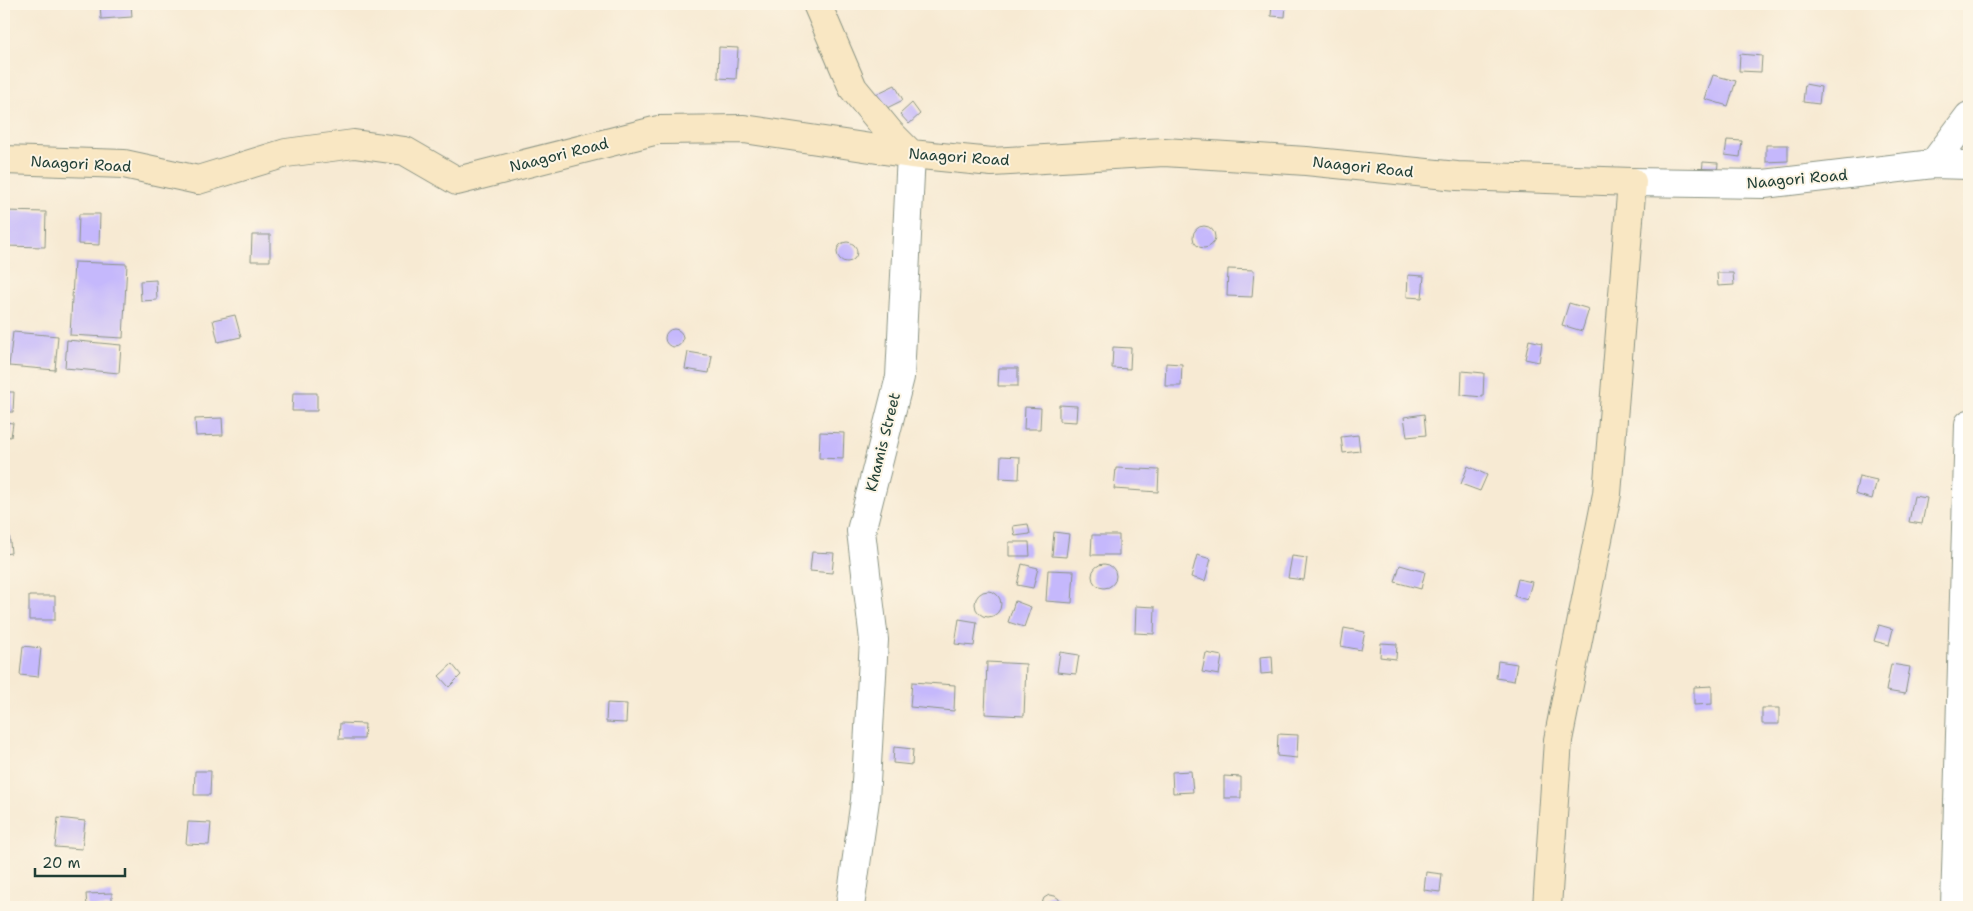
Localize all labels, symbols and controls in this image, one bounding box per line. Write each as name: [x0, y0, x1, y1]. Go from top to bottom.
street label: Naagori Road: [507, 133, 611, 177]
street label: Naagori Road: [908, 143, 1011, 171]
street label: Naagori Road: [30, 151, 133, 177]
street label: Naagori Road: [1312, 152, 1415, 182]
street label: Naagori Road: [1746, 165, 1849, 193]
street label: Khamis Street: [861, 390, 905, 494]
scale bar: [35, 846, 125, 878]
text: 20 m: [42, 853, 81, 873]

